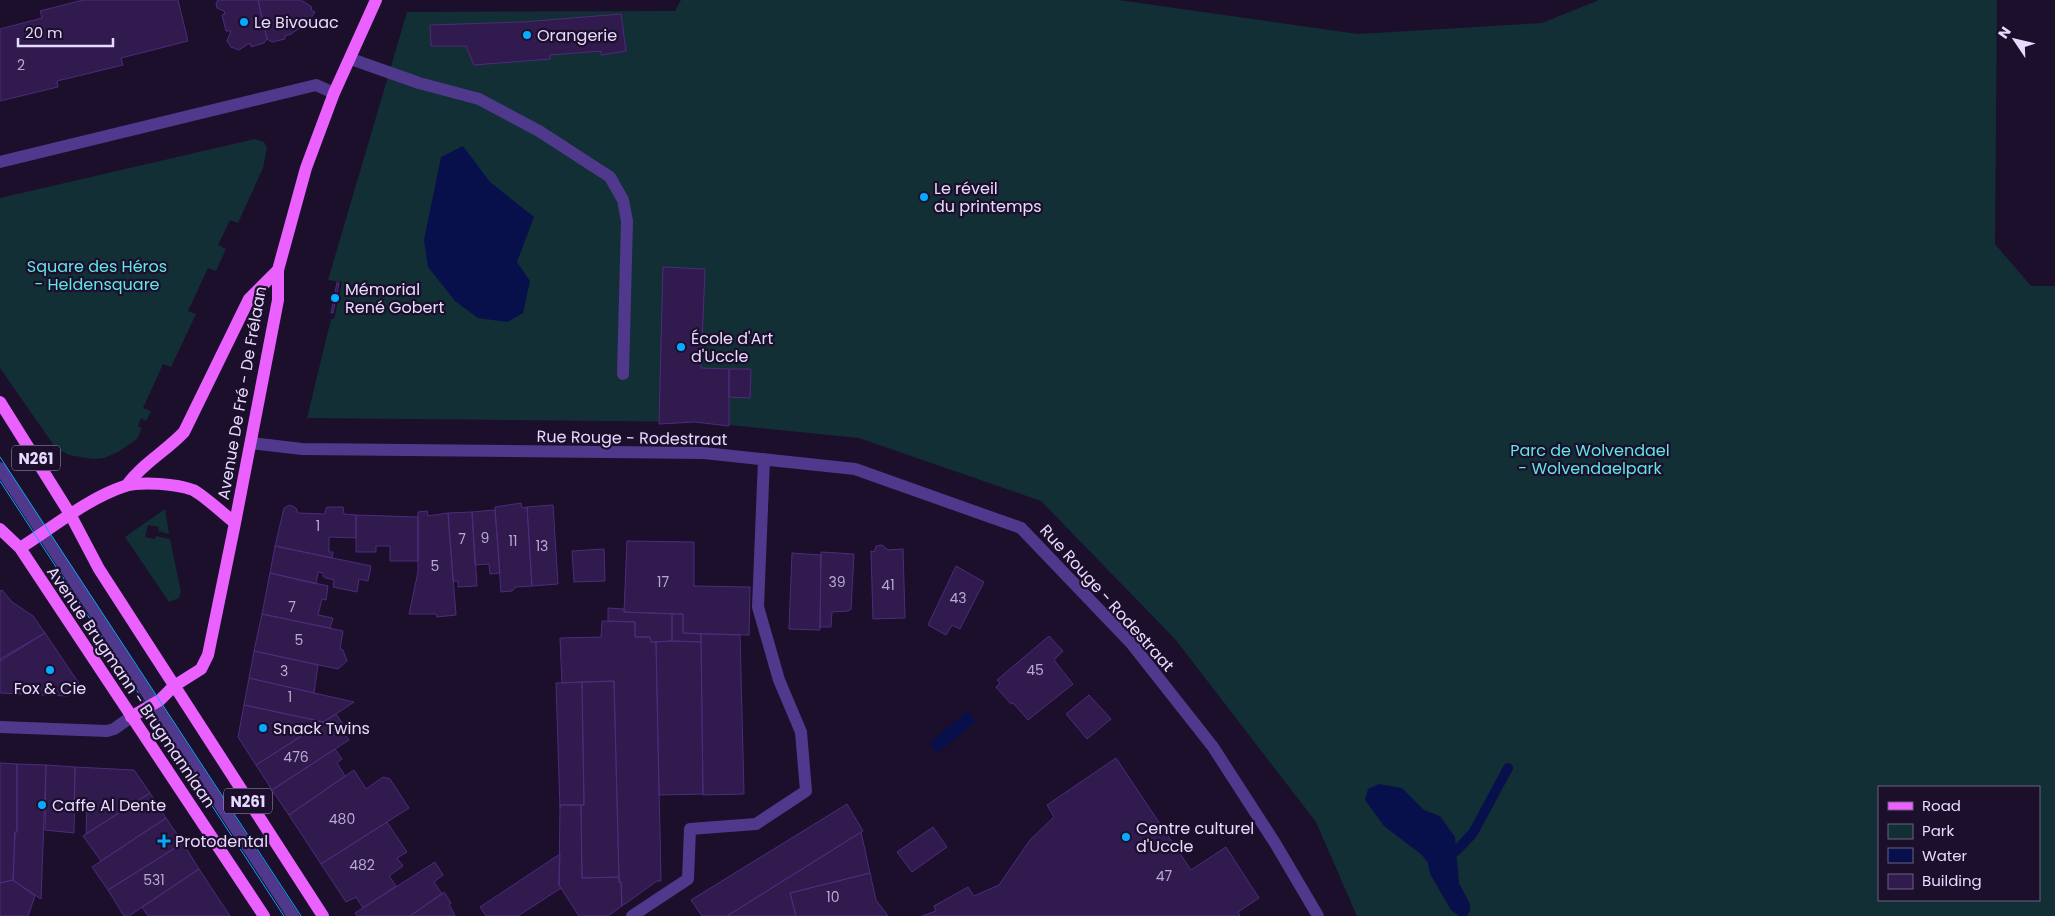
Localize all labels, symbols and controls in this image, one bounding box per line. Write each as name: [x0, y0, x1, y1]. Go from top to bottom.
place label: Le Bivouac: [254, 11, 339, 34]
scale bar: [18, 15, 112, 47]
north arrow: [1990, 15, 2040, 65]
marker: Le Bivouac: [238, 16, 250, 28]
text: 20 m: [25, 22, 63, 43]
text: N: [1993, 22, 2016, 43]
place label: Orangerie: [537, 24, 617, 47]
marker: Orangerie: [521, 29, 533, 41]
house number: 2: [17, 55, 25, 75]
place label: Le réveil du printemps: [934, 177, 1042, 218]
marker: Le réveil du printemps: [918, 191, 930, 203]
park label: Square des Héros - Heldensquare: [27, 255, 167, 296]
place label: Mémorial René Gobert: [345, 278, 444, 319]
street label: Avenue De Fré - De Frélaan: [212, 284, 272, 502]
marker: Mémorial René Gobert: [329, 292, 341, 304]
place label: École d'Art d'Uccle: [691, 327, 773, 368]
marker: École d'Art d'Uccle: [675, 341, 687, 353]
street label: Rue Rouge - Rodestraat: [536, 425, 728, 451]
park label: Parc de Wolvendael - Wolvendaelpark: [1510, 439, 1670, 480]
road number: N261: [12, 446, 60, 470]
house number: 1: [316, 516, 320, 536]
street label: Rue Rouge - Rodestraat: [1035, 519, 1179, 677]
house number: 9: [481, 528, 489, 548]
house number: 7: [458, 529, 466, 549]
house number: 11: [509, 531, 517, 551]
house number: 13: [536, 536, 548, 556]
house number: 5: [431, 556, 439, 576]
street label: Avenue Brugmann - Brugmannlaan: [41, 562, 221, 812]
house number: 17: [657, 572, 669, 592]
house number: 39: [828, 572, 846, 592]
house number: 41: [881, 575, 895, 595]
house number: 43: [949, 588, 967, 608]
house number: 7: [288, 597, 296, 617]
house number: 5: [295, 630, 303, 650]
house number: 45: [1026, 660, 1044, 680]
house number: 3: [280, 661, 288, 681]
marker: Fox & Cie: [44, 664, 56, 676]
place label: Fox & Cie: [14, 677, 86, 700]
house number: 1: [288, 687, 292, 707]
place label: Snack Twins: [273, 717, 370, 740]
marker: Snack Twins: [257, 722, 269, 734]
house number: 476: [283, 747, 309, 767]
legend: [1878, 786, 2040, 901]
road number: N261: [224, 788, 272, 814]
place label: Caffe Al Dente: [52, 794, 166, 817]
text: Road: [1922, 795, 1961, 816]
marker: Caffe Al Dente: [36, 799, 48, 811]
house number: 480: [329, 809, 355, 829]
place label: Centre culturel d'Uccle: [1136, 817, 1254, 858]
text: Park: [1922, 820, 1954, 841]
place label: Protodental: [175, 830, 268, 853]
marker: Centre culturel d'Uccle: [1120, 831, 1132, 843]
marker: Protodental: [157, 834, 171, 848]
text: Water: [1922, 845, 1968, 866]
house number: 482: [349, 855, 375, 875]
house number: 47: [1156, 866, 1173, 886]
house number: 531: [143, 870, 165, 890]
text: Building: [1922, 870, 1982, 891]
house number: 10: [826, 887, 840, 907]

